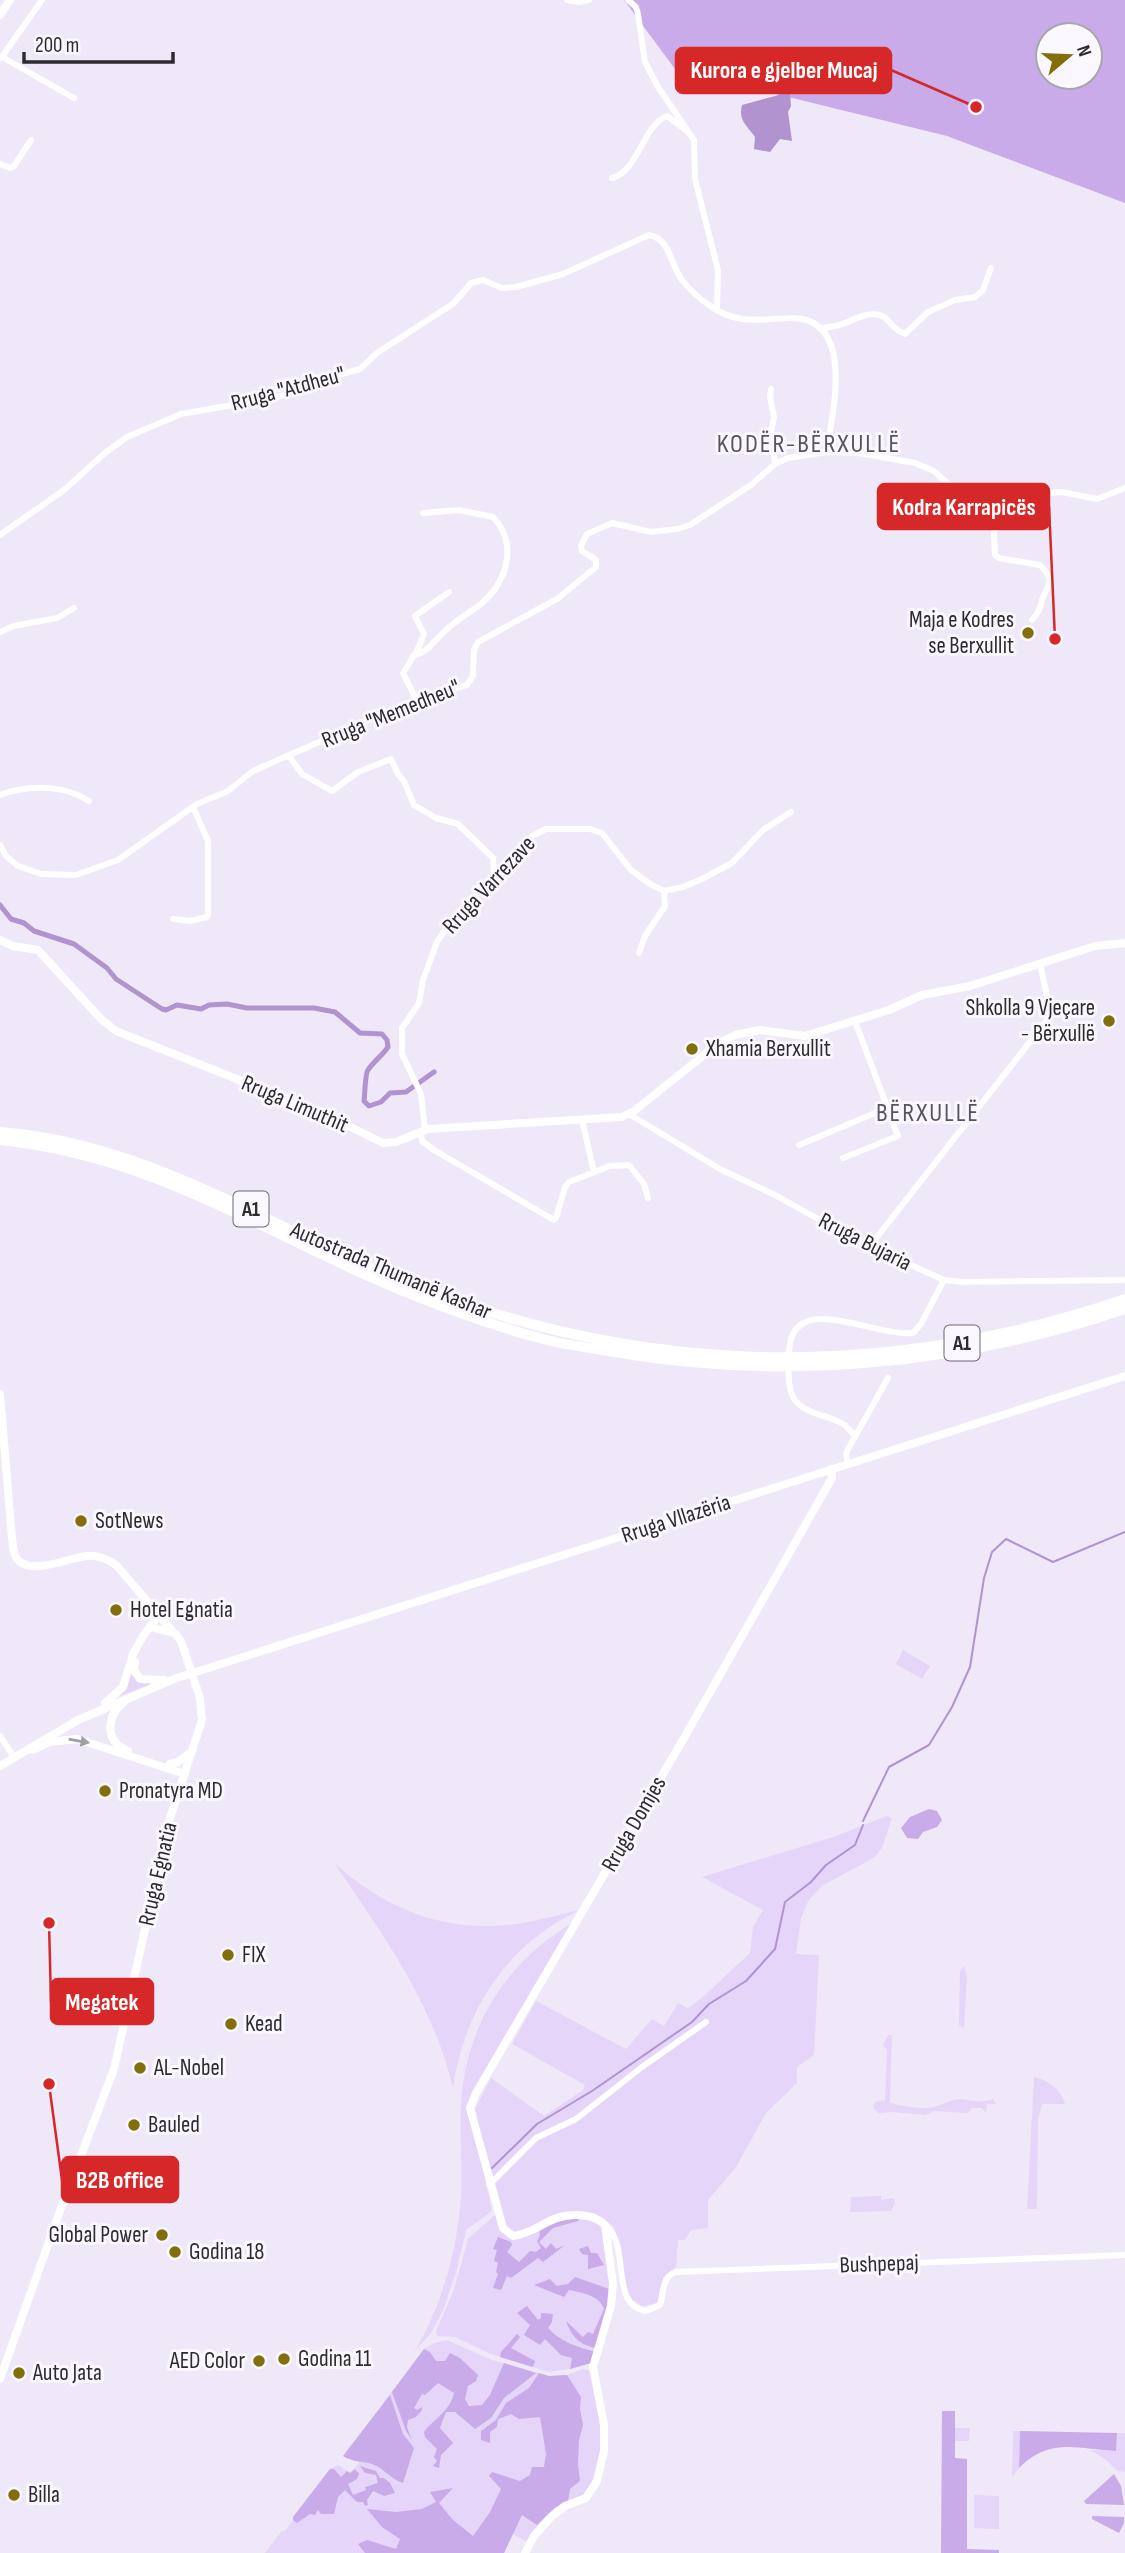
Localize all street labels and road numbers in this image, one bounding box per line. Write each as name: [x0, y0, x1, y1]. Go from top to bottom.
street label: Rruga "Atdheu": [228, 360, 348, 418]
street label: Rruga "Memedheu": [318, 674, 464, 754]
street label: Rruga Varrezave: [437, 830, 541, 940]
street label: Rruga Limuthit: [237, 1069, 353, 1139]
road number: A1: [233, 1192, 268, 1226]
street label: Rruga Bujaria: [814, 1207, 916, 1277]
street label: Autostrada Thumanë Kashar: [285, 1216, 496, 1326]
road number: A1: [944, 1326, 979, 1360]
street label: Rruga Vllazëria: [618, 1488, 734, 1550]
street label: Rruga Domjes: [596, 1771, 672, 1877]
street label: Rruga Egnatia: [132, 1819, 184, 1929]
street label: Bushpepaj: [839, 2249, 919, 2279]

